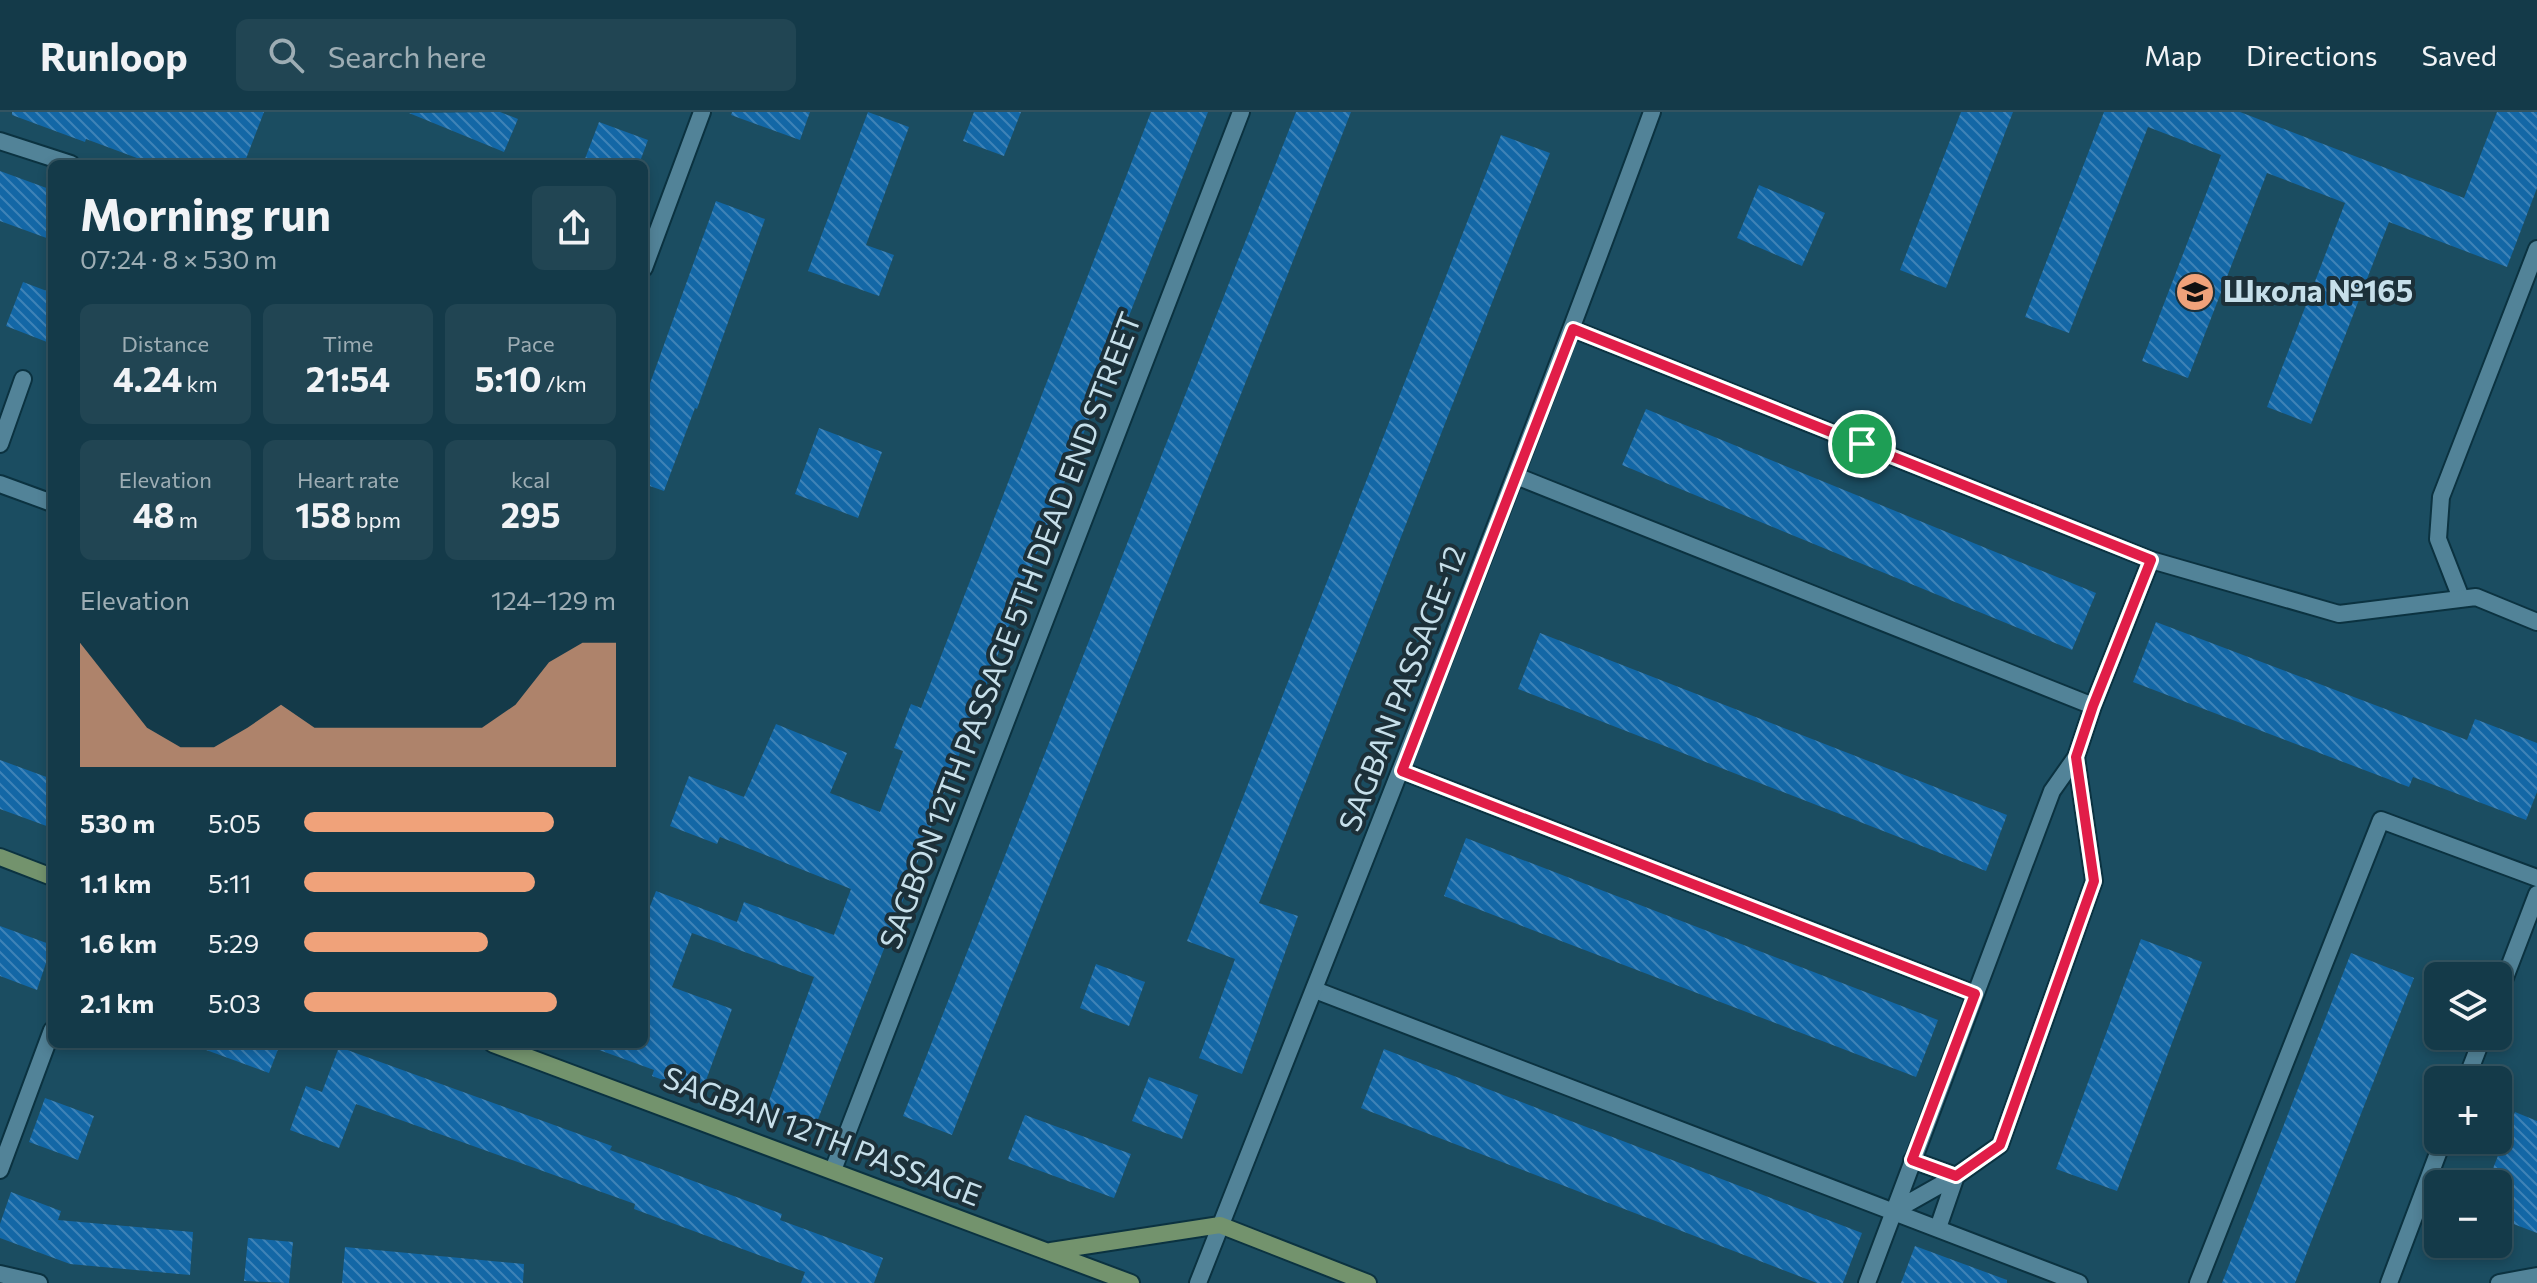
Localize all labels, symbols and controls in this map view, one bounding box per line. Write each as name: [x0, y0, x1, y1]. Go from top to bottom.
search box: [236, 19, 796, 91]
text: Runloop: [40, 32, 188, 79]
icon: search: [264, 33, 308, 77]
text: Search here: [328, 37, 486, 74]
text: Map: [2144, 38, 2202, 72]
text: Directions: [2246, 38, 2377, 72]
text: Saved: [2421, 38, 2497, 72]
text: Morning run: [80, 186, 331, 240]
button: share: [532, 186, 616, 270]
text: 07:24 · 8 × 530 m: [80, 243, 277, 274]
school or university icon: Школа №165: [2174, 271, 2216, 313]
place label: Школа №165: [2223, 271, 2413, 308]
street label: SAGBON 12TH PASSAGE 5TH DEAD END STREET: [870, 306, 1148, 954]
text: Distance: [122, 330, 209, 357]
text: Time: [323, 330, 373, 357]
text: Pace: [507, 330, 555, 357]
text: 4.24: [113, 357, 182, 399]
text: 21:54: [306, 357, 390, 399]
text: 5:10: [475, 357, 542, 399]
text: km: [182, 370, 218, 397]
text: /km: [542, 370, 587, 397]
pin: [1828, 410, 1896, 478]
icon: arrive: [1840, 422, 1884, 466]
text: Elevation: [119, 466, 212, 493]
text: Heart rate: [297, 466, 399, 493]
text: kcal: [511, 466, 550, 493]
text: 48: [133, 493, 175, 535]
text: 158: [295, 493, 351, 535]
text: 295: [501, 493, 561, 535]
text: m: [175, 506, 198, 533]
text: bpm: [351, 506, 401, 533]
street label: SAGBAN PASSAGE-12: [1329, 540, 1472, 836]
text: Elevation: [80, 584, 190, 615]
text: 124–129 m: [491, 584, 616, 615]
text: 530 m: [80, 807, 155, 838]
text: 5:05: [208, 807, 261, 838]
text: 1.1 km: [80, 867, 151, 898]
text: 5:11: [208, 867, 251, 898]
text: 1.6 km: [80, 927, 157, 958]
text: 5:29: [208, 927, 259, 958]
map controls: [2424, 962, 2512, 1258]
button: layers: [2424, 962, 2512, 1050]
text: 2.1 km: [80, 987, 154, 1018]
text: 5:03: [208, 987, 261, 1018]
street label: SAGBAN 12TH PASSAGE: [659, 1057, 987, 1212]
button: +: [2424, 1066, 2512, 1154]
button: −: [2424, 1170, 2512, 1258]

